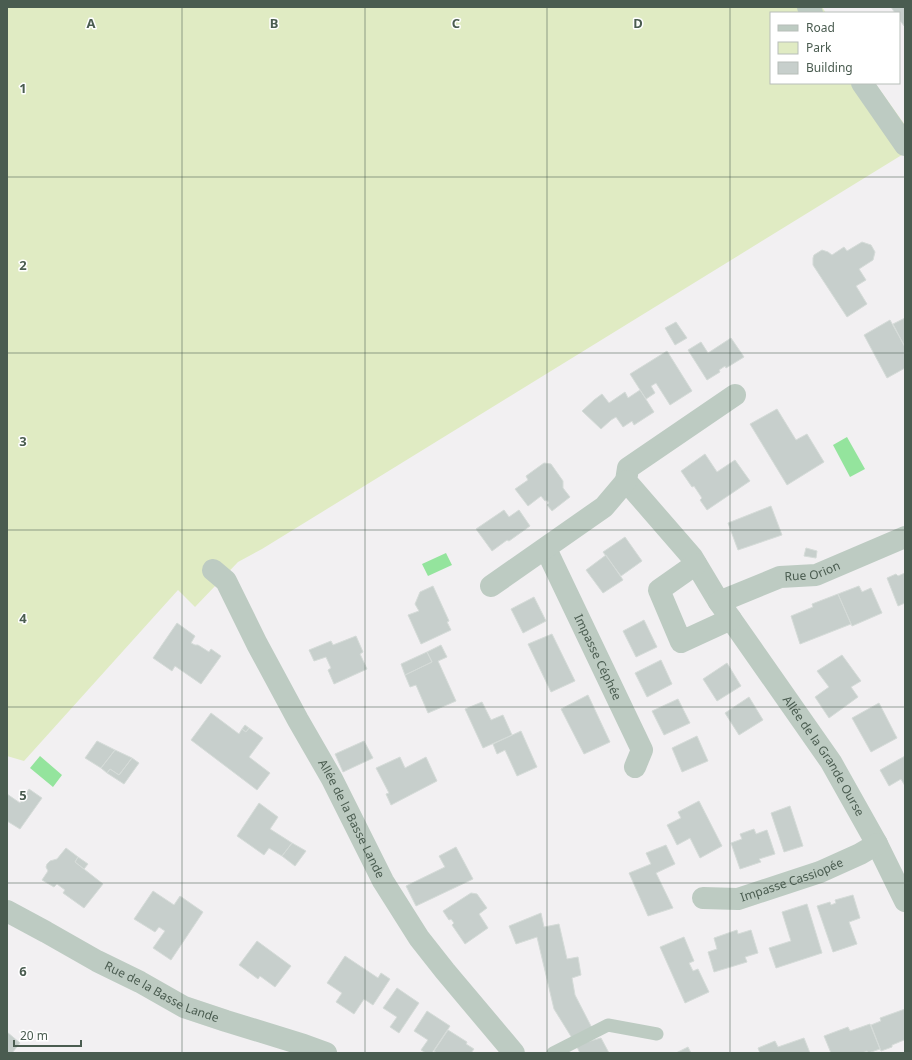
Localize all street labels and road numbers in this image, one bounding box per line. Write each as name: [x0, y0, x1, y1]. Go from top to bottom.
street label: Rue Orion: [784, 557, 843, 585]
street label: Impasse Céphée: [570, 611, 626, 703]
street label: Allée de la Grande Ourse: [779, 692, 869, 819]
street label: Allée de la Basse Lande: [314, 756, 389, 881]
street label: Impasse Cassiopée: [738, 854, 846, 906]
street label: Rue de la Basse Lande: [102, 957, 222, 1026]

